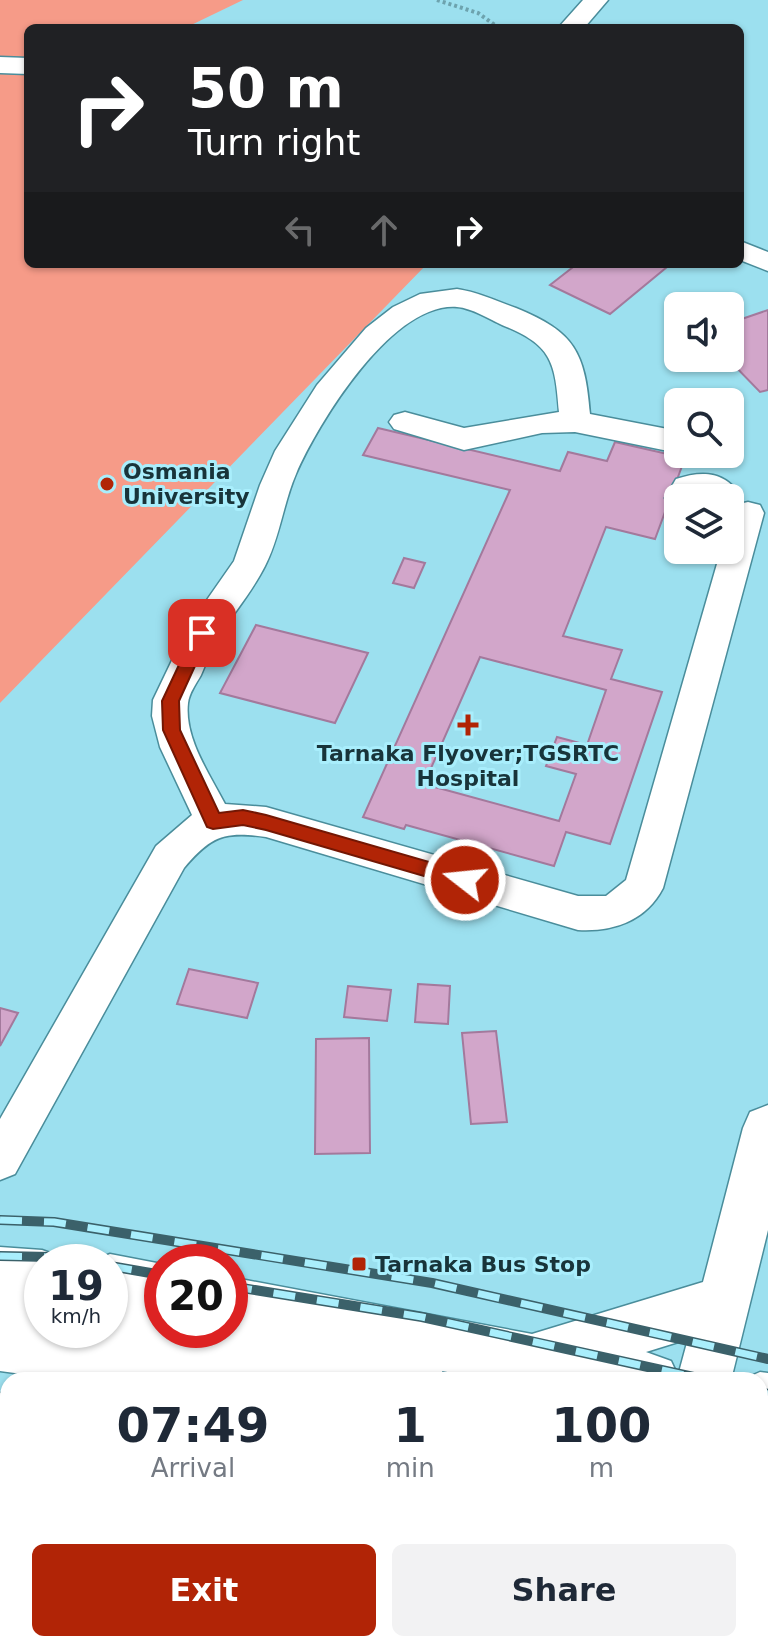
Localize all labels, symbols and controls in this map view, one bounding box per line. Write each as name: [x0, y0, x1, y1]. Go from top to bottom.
text: 50 m: [188, 55, 344, 120]
icon: right: [56, 56, 160, 160]
text: Turn right: [188, 122, 360, 163]
icon: left: [278, 208, 322, 252]
icon: ahead: [362, 208, 406, 252]
icon: right: [446, 208, 490, 252]
map controls: [664, 292, 744, 564]
button: sound: [664, 292, 744, 372]
button: search: [664, 388, 744, 468]
place label: Osmania University: [123, 459, 250, 509]
marker: Osmania University: [98, 475, 116, 493]
button: layers: [664, 484, 744, 564]
pin: [168, 599, 236, 667]
icon: arrive: [180, 611, 224, 655]
marker: Tarnaka Flyover;TGSRTC Hospital: [457, 714, 479, 736]
place label: Tarnaka Flyover;TGSRTC Hospital: [317, 741, 619, 791]
position arrow: [423, 838, 507, 922]
speed limit sign: 20: [144, 1244, 248, 1348]
place label: Tarnaka Bus Stop: [375, 1252, 591, 1277]
marker: Tarnaka Bus Stop: [350, 1255, 368, 1273]
text: 19: [48, 1263, 104, 1309]
text: km/h: [51, 1304, 101, 1328]
text: 07:49: [116, 1397, 269, 1453]
text: 1: [394, 1397, 427, 1453]
text: 100: [551, 1397, 651, 1453]
text: Arrival: [151, 1453, 235, 1483]
text: min: [386, 1453, 435, 1483]
text: m: [589, 1453, 614, 1483]
button: Exit: [32, 1544, 376, 1636]
button: Share: [392, 1544, 736, 1636]

